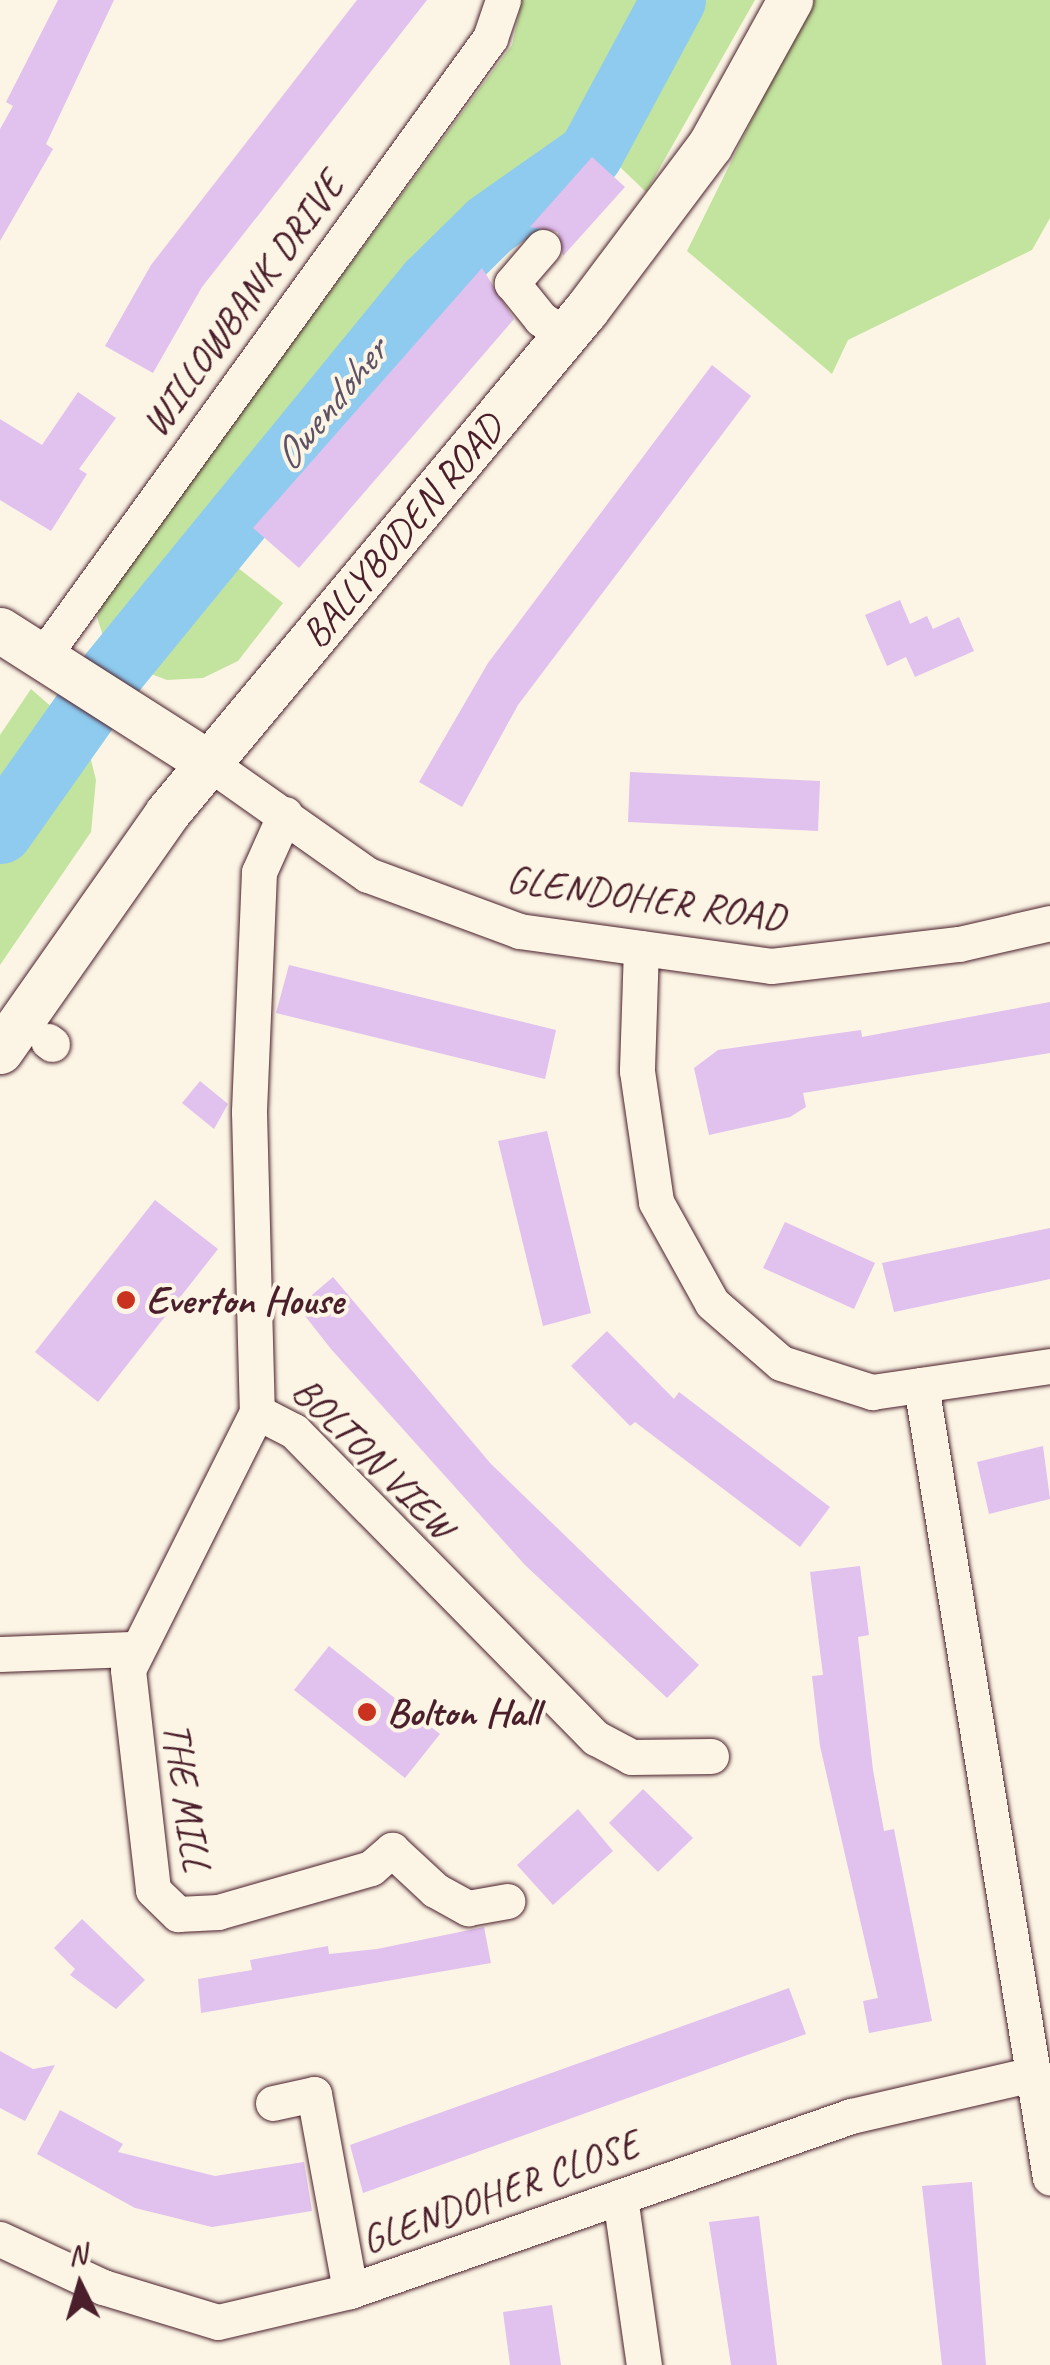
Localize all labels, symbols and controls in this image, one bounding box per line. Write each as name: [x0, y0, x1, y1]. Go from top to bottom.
street label: WILLOWBANK DRIVE: [130, 163, 354, 445]
water label: Owendoher: [262, 329, 398, 481]
street label: BALLYBODEN ROAD: [290, 404, 514, 658]
street label: GLENDOHER ROAD: [504, 855, 788, 941]
place label: Everton House: [146, 1276, 343, 1324]
marker: Everton House: [115, 1289, 137, 1311]
street label: BOLTON VIEW: [282, 1366, 466, 1550]
place label: Bolton Hall: [387, 1688, 540, 1736]
marker: Bolton Hall: [356, 1701, 378, 1723]
street label: THE MILL: [153, 1720, 221, 1874]
street label: GLENDOHER CLOSE: [355, 2120, 645, 2264]
north arrow: [30, 2235, 130, 2335]
text: N: [67, 2236, 88, 2273]

